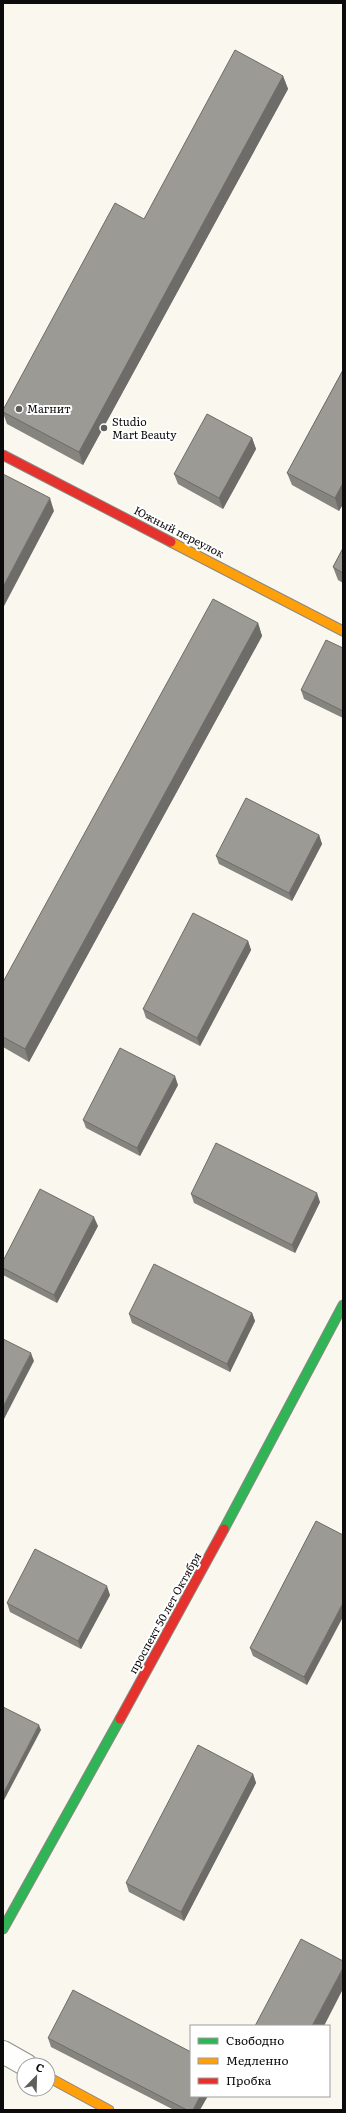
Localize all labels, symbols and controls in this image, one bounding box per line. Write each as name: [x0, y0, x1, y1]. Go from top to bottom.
place label: Магнит: [27, 400, 71, 416]
marker: Магнит: [14, 404, 24, 414]
place label: Studio Mart Beauty: [112, 413, 177, 442]
marker: Studio Mart Beauty: [99, 423, 109, 433]
street label: Южный переулок: [132, 502, 228, 561]
street label: проспект 50 лет Октября: [124, 1549, 204, 1676]
legend: [190, 2025, 330, 2097]
text: Свободно: [226, 2031, 284, 2049]
text: Медленно: [226, 2051, 289, 2069]
north arrow: [16, 2057, 56, 2097]
text: С: [34, 2058, 47, 2076]
text: Пробка: [226, 2071, 272, 2089]

